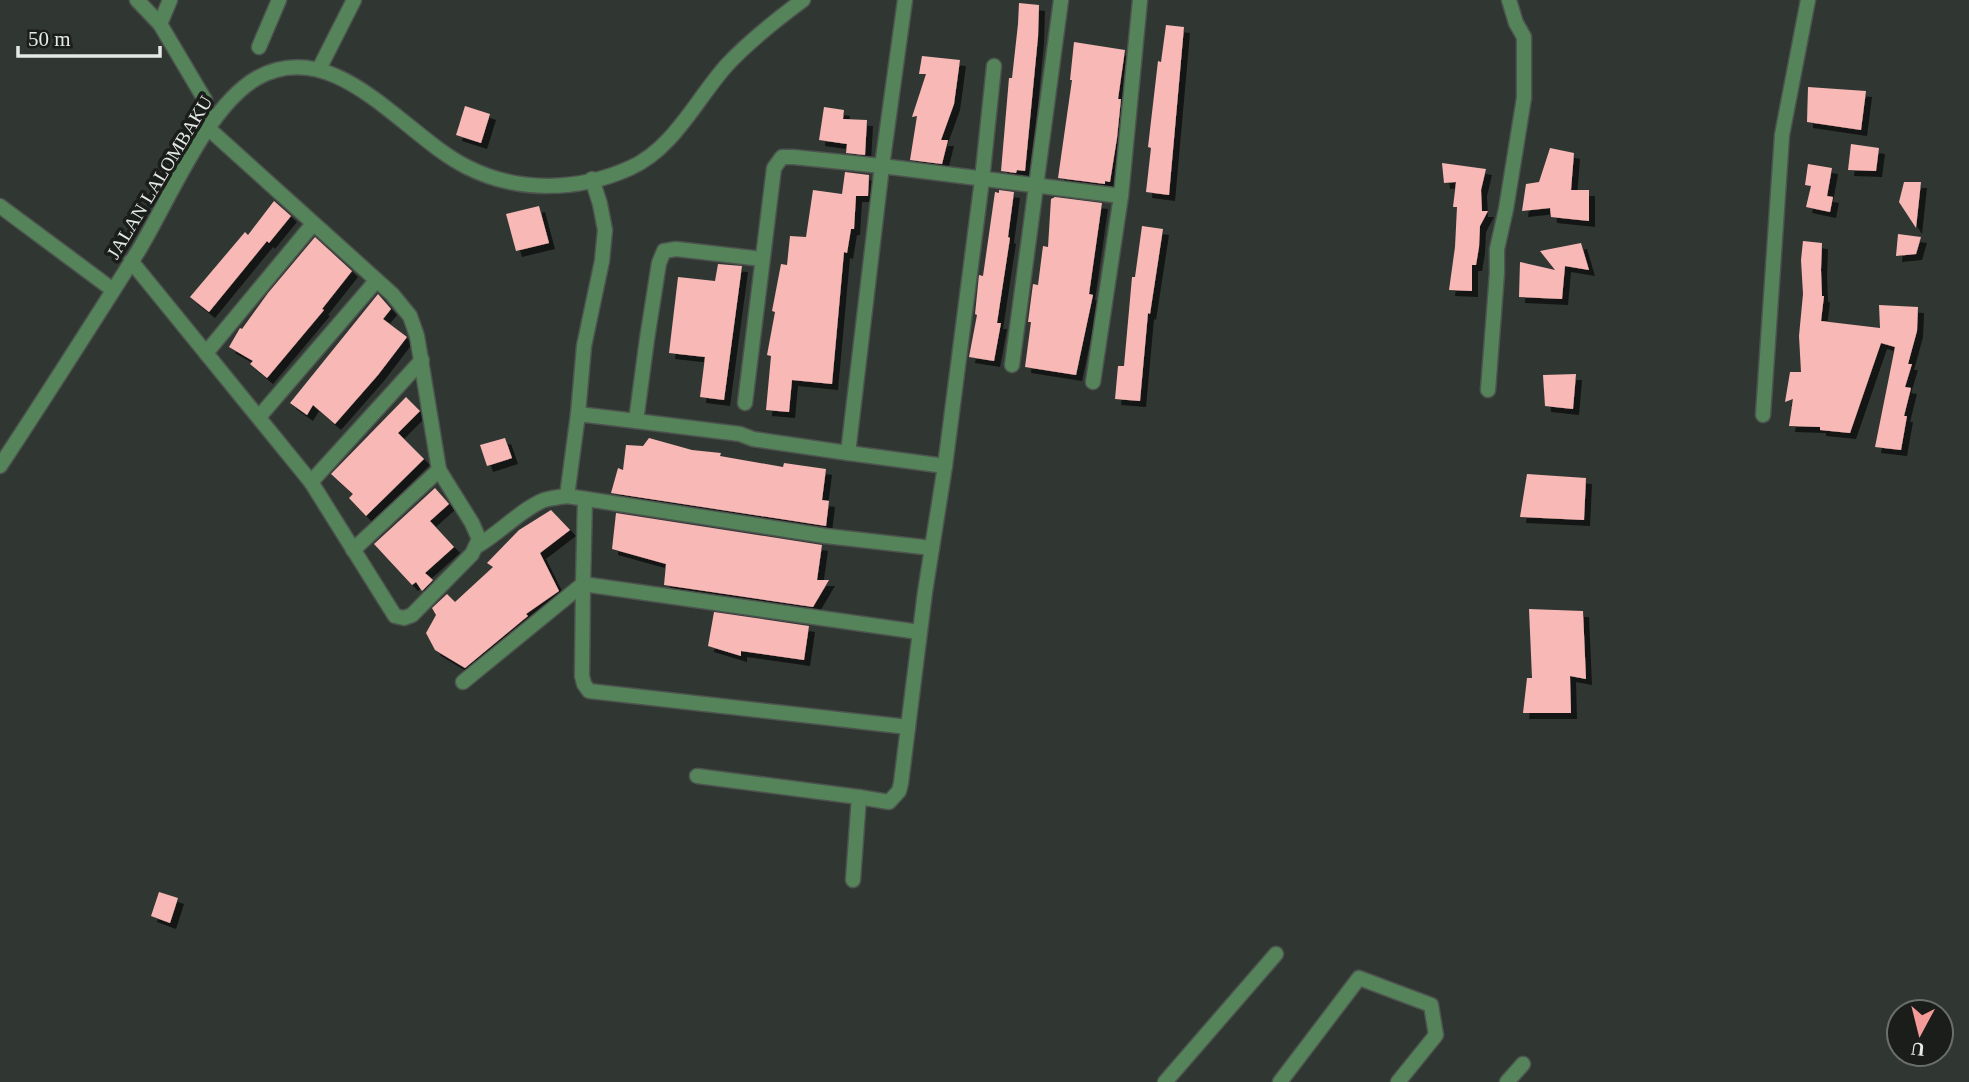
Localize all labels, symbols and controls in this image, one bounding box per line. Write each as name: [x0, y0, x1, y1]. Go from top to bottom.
scale bar: [18, 14, 159, 58]
text: 50 m: [28, 27, 71, 51]
street label: JALAN LALOMBAKU: [102, 92, 217, 263]
north arrow: [1885, 998, 1955, 1068]
text: U: [1910, 1038, 1926, 1061]

